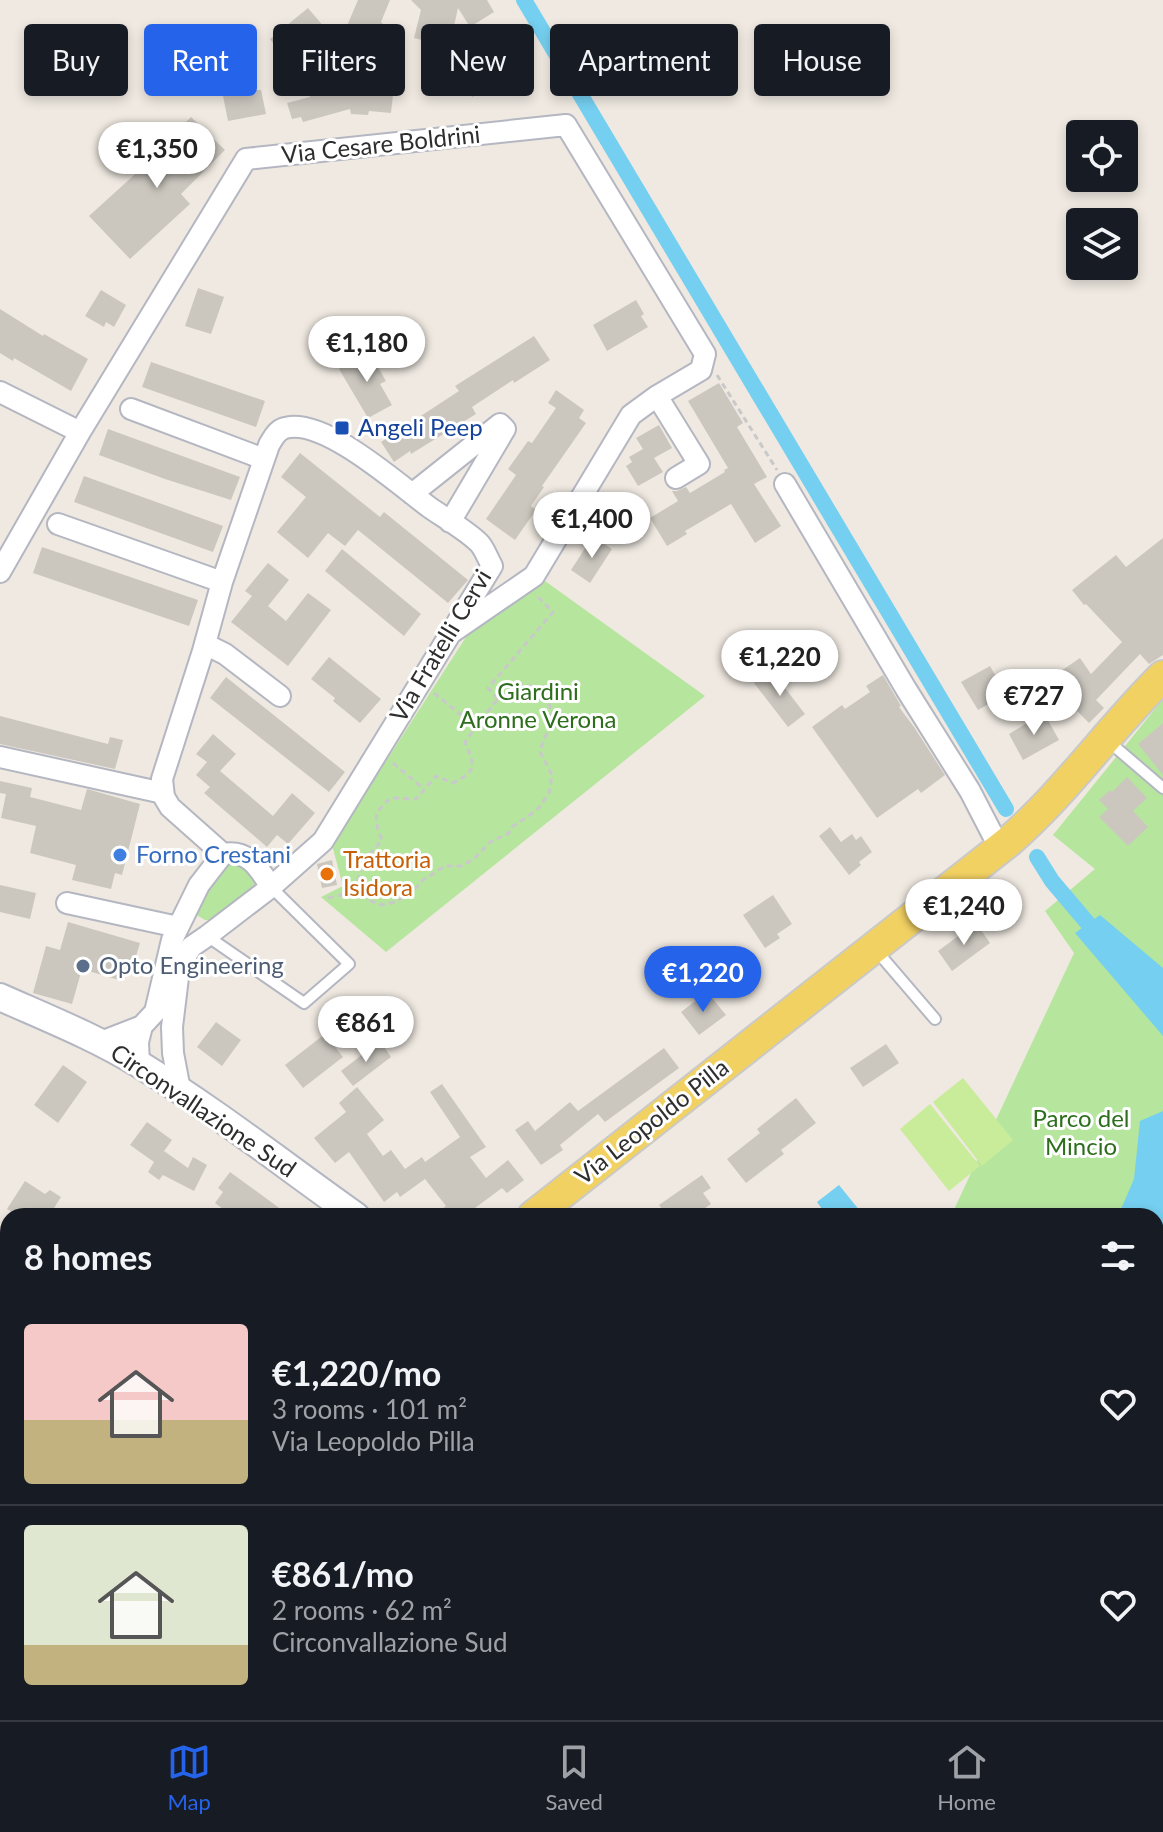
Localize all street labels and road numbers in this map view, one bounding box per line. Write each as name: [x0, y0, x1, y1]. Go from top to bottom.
street label: Via Cesare Boldrini: [280, 119, 482, 168]
street label: Via Fratelli Cervi: [383, 564, 497, 727]
street label: Circonvallazione Sud: [106, 1037, 302, 1183]
street label: Via Leopoldo Pilla: [568, 1052, 734, 1190]

